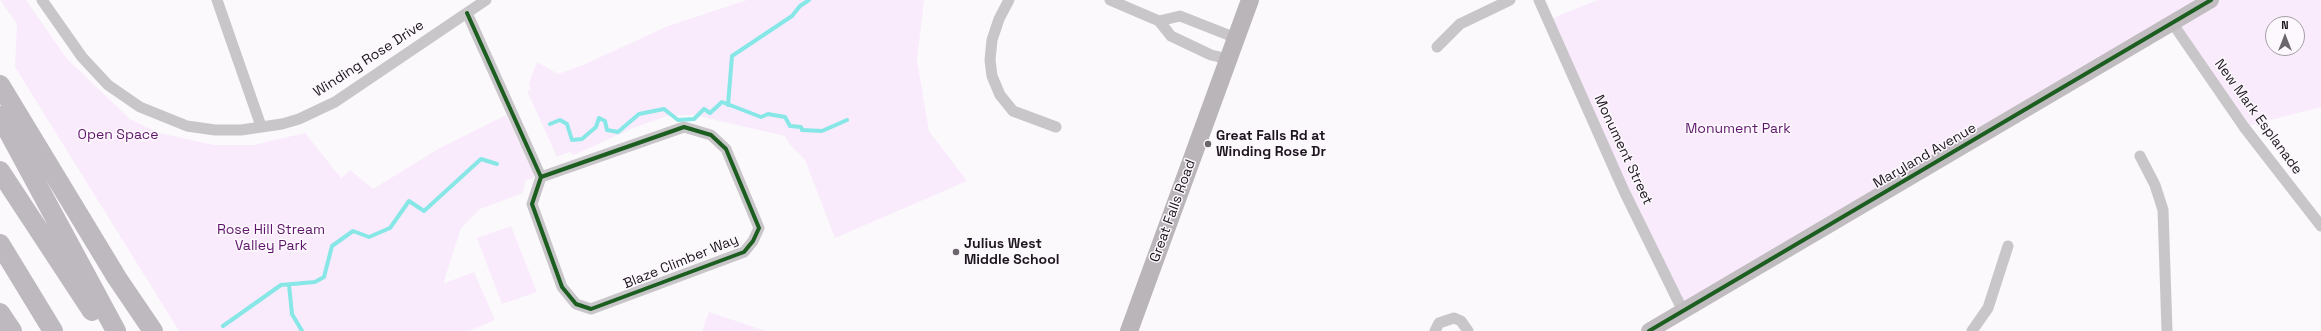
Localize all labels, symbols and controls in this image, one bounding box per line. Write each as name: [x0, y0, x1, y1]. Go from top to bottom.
north arrow: [2265, 16, 2305, 56]
street label: Winding Rose Drive: [311, 17, 427, 101]
text: N: [2281, 18, 2289, 32]
street label: New Mark Esplanade: [2211, 56, 2305, 178]
street label: Monument Street: [1590, 92, 1656, 208]
street label: Maryland Avenue: [1871, 120, 1979, 192]
park label: Monument Park: [1685, 121, 1791, 137]
park label: Open Space: [78, 127, 158, 143]
place label: Great Falls Rd at Winding Rose Dr: [1216, 128, 1326, 160]
marker: Great Falls Rd at Winding Rose Dr: [1203, 139, 1213, 149]
street label: Great Falls Road: [1147, 157, 1199, 265]
park label: Rose Hill Stream Valley Park: [217, 222, 325, 254]
street label: Blaze Climber Way: [621, 231, 741, 293]
place label: Julius West Middle School: [964, 236, 1059, 268]
marker: Julius West Middle School: [951, 247, 961, 257]

